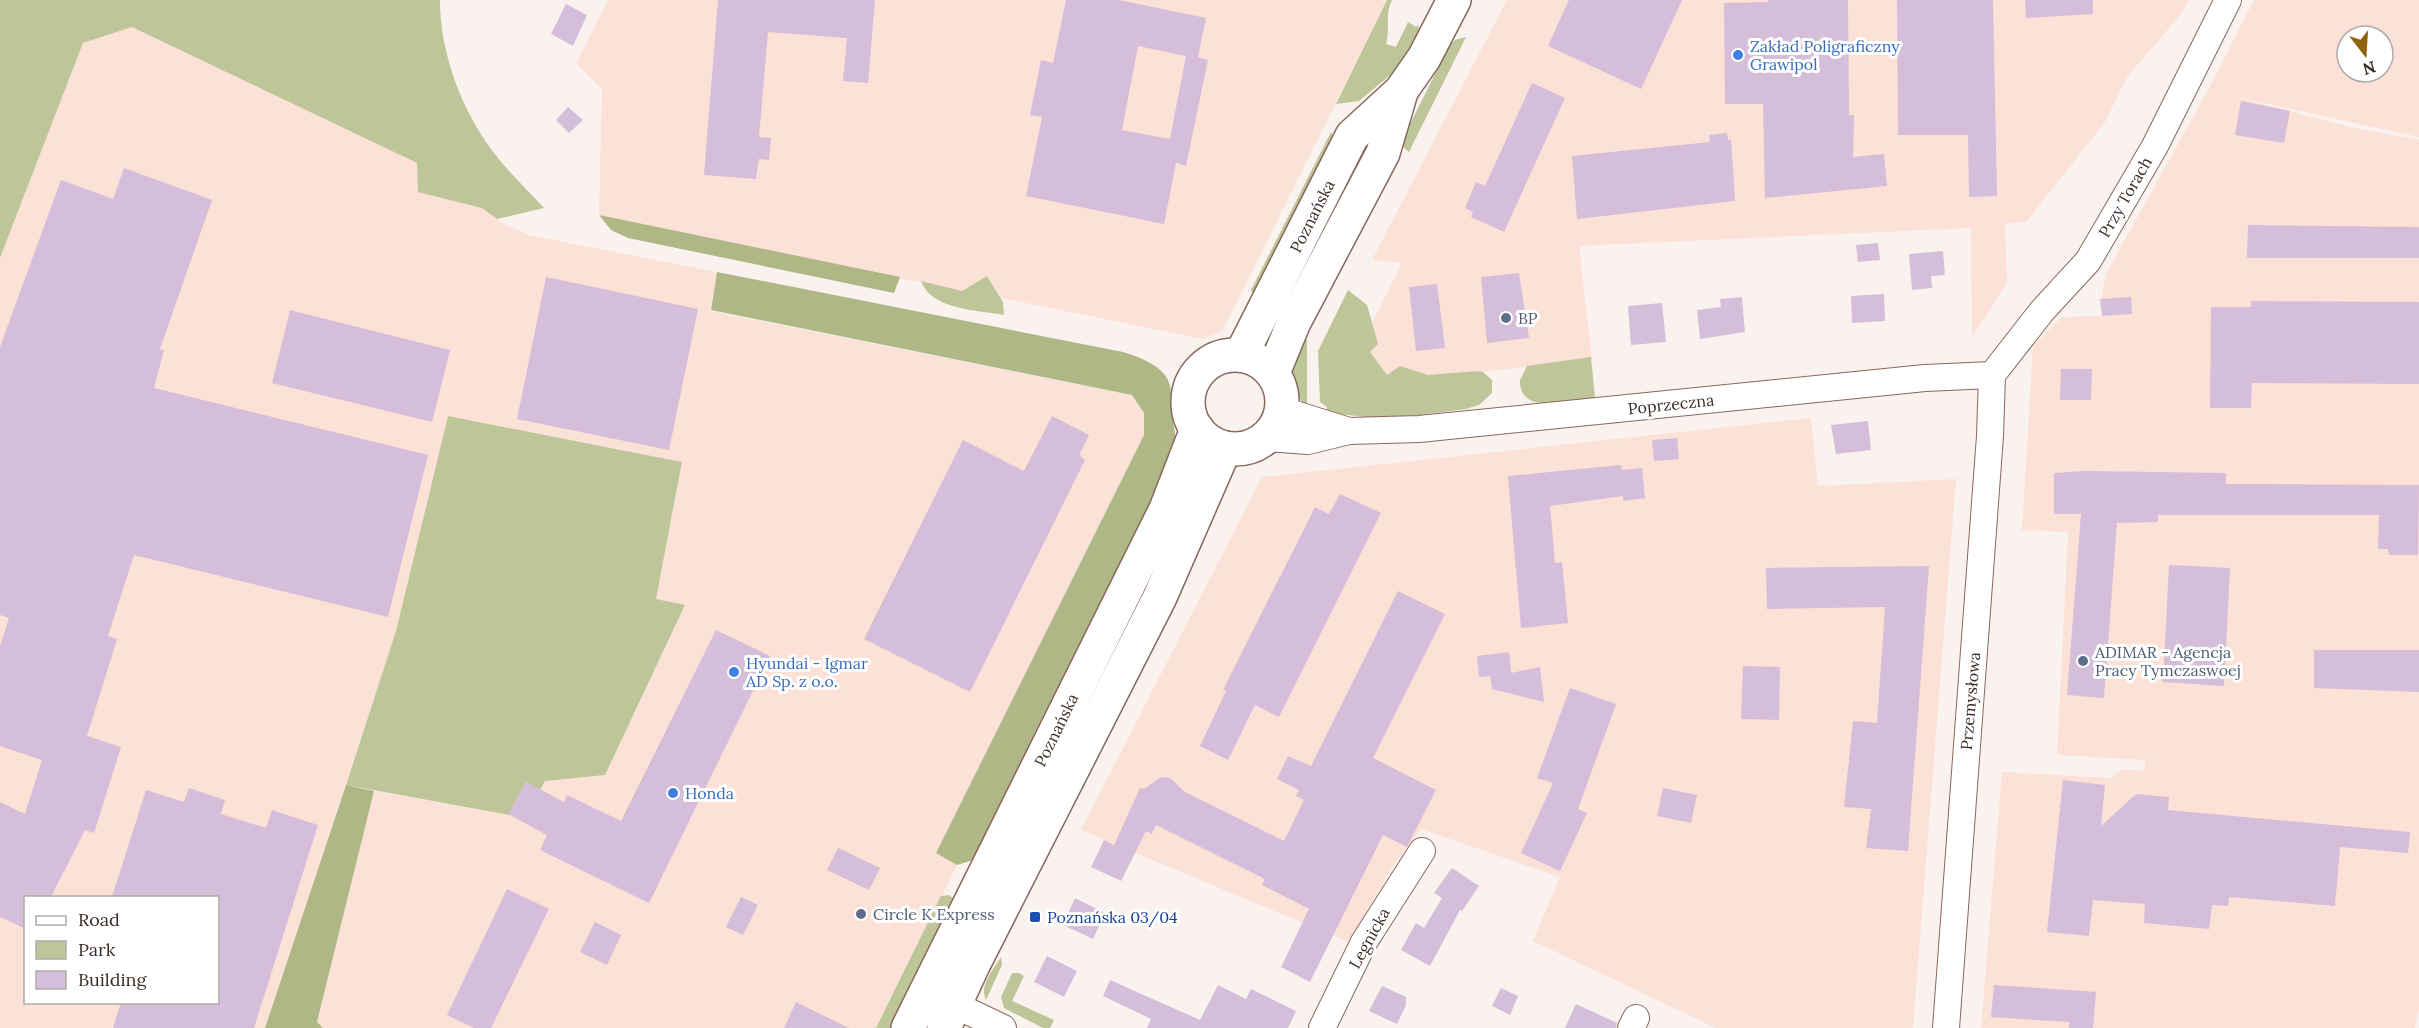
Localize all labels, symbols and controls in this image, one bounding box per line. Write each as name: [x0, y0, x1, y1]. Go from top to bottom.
north arrow: [2335, 24, 2395, 84]
place label: Zakład Poligraficzny Grawipol: [1750, 36, 1900, 74]
marker: Zakład Poligraficzny Grawipol: [1731, 48, 1745, 62]
text: N: [2361, 57, 2378, 80]
street label: Przy Torach: [2094, 153, 2156, 241]
street label: Poznańska: [1285, 176, 1339, 256]
place label: BP: [1518, 308, 1538, 328]
marker: BP: [1499, 311, 1513, 325]
street label: Poprzeczna: [1627, 390, 1715, 418]
place label: ADIMAR - Agencja Pracy Tymczaswoej: [2094, 642, 2241, 680]
street label: Przemysłowa: [1956, 651, 1984, 751]
place label: Hyundai - Igmar AD Sp. z o.o.: [745, 653, 868, 691]
marker: ADIMAR - Agencja Pracy Tymczaswoej: [2076, 654, 2090, 668]
marker: Hyundai - Igmar AD Sp. z o.o.: [727, 665, 741, 679]
street label: Poznańska: [1030, 690, 1082, 770]
place label: Honda: [685, 783, 734, 803]
marker: Honda: [666, 786, 680, 800]
legend: [24, 896, 219, 1004]
place label: Circle K Express: [873, 904, 995, 924]
street label: Legnicka: [1344, 904, 1394, 972]
marker: Circle K Express: [854, 907, 868, 921]
place label: Poznańska 03/04: [1047, 907, 1178, 928]
text: Road: [78, 908, 120, 931]
marker: Poznańska 03/04: [1028, 910, 1042, 924]
text: Park: [78, 938, 116, 961]
text: Building: [78, 968, 148, 991]

